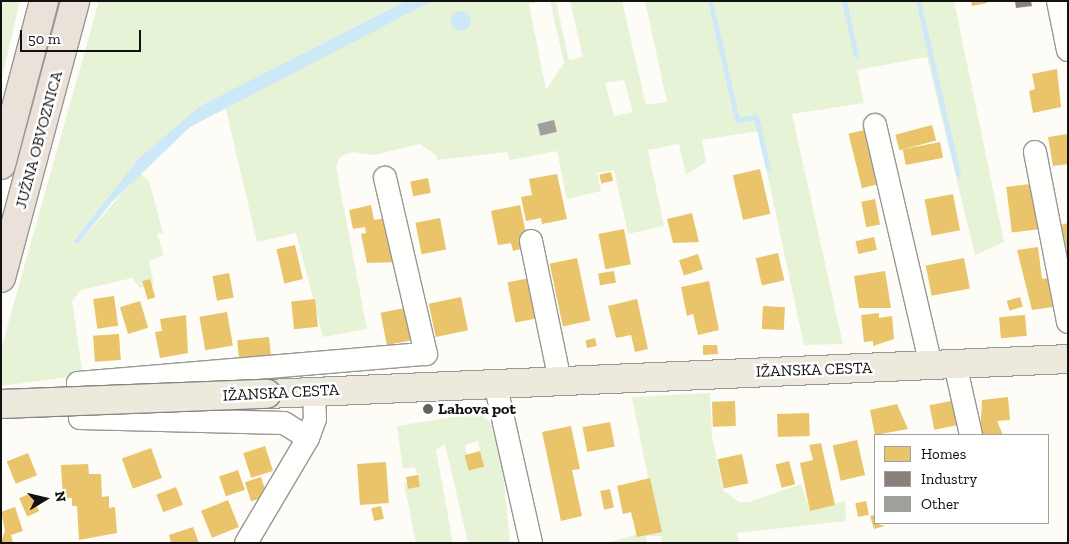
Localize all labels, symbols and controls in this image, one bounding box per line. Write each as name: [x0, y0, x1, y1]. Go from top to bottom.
scale bar: [22, 20, 144, 52]
text: 50 m: [28, 30, 61, 48]
street label: JUŽNA OBVOZNICA: [11, 69, 67, 211]
street label: IŽANSKA CESTA: [755, 358, 873, 382]
street label: IŽANSKA CESTA: [222, 380, 340, 406]
place label: Lahova pot: [438, 399, 516, 419]
marker: Lahova pot: [422, 403, 434, 415]
legend: [874, 434, 1049, 524]
text: Homes: [921, 445, 966, 463]
text: Industry: [921, 470, 977, 488]
north arrow: [20, 474, 70, 524]
text: N: [51, 490, 70, 503]
text: Other: [921, 495, 959, 513]

